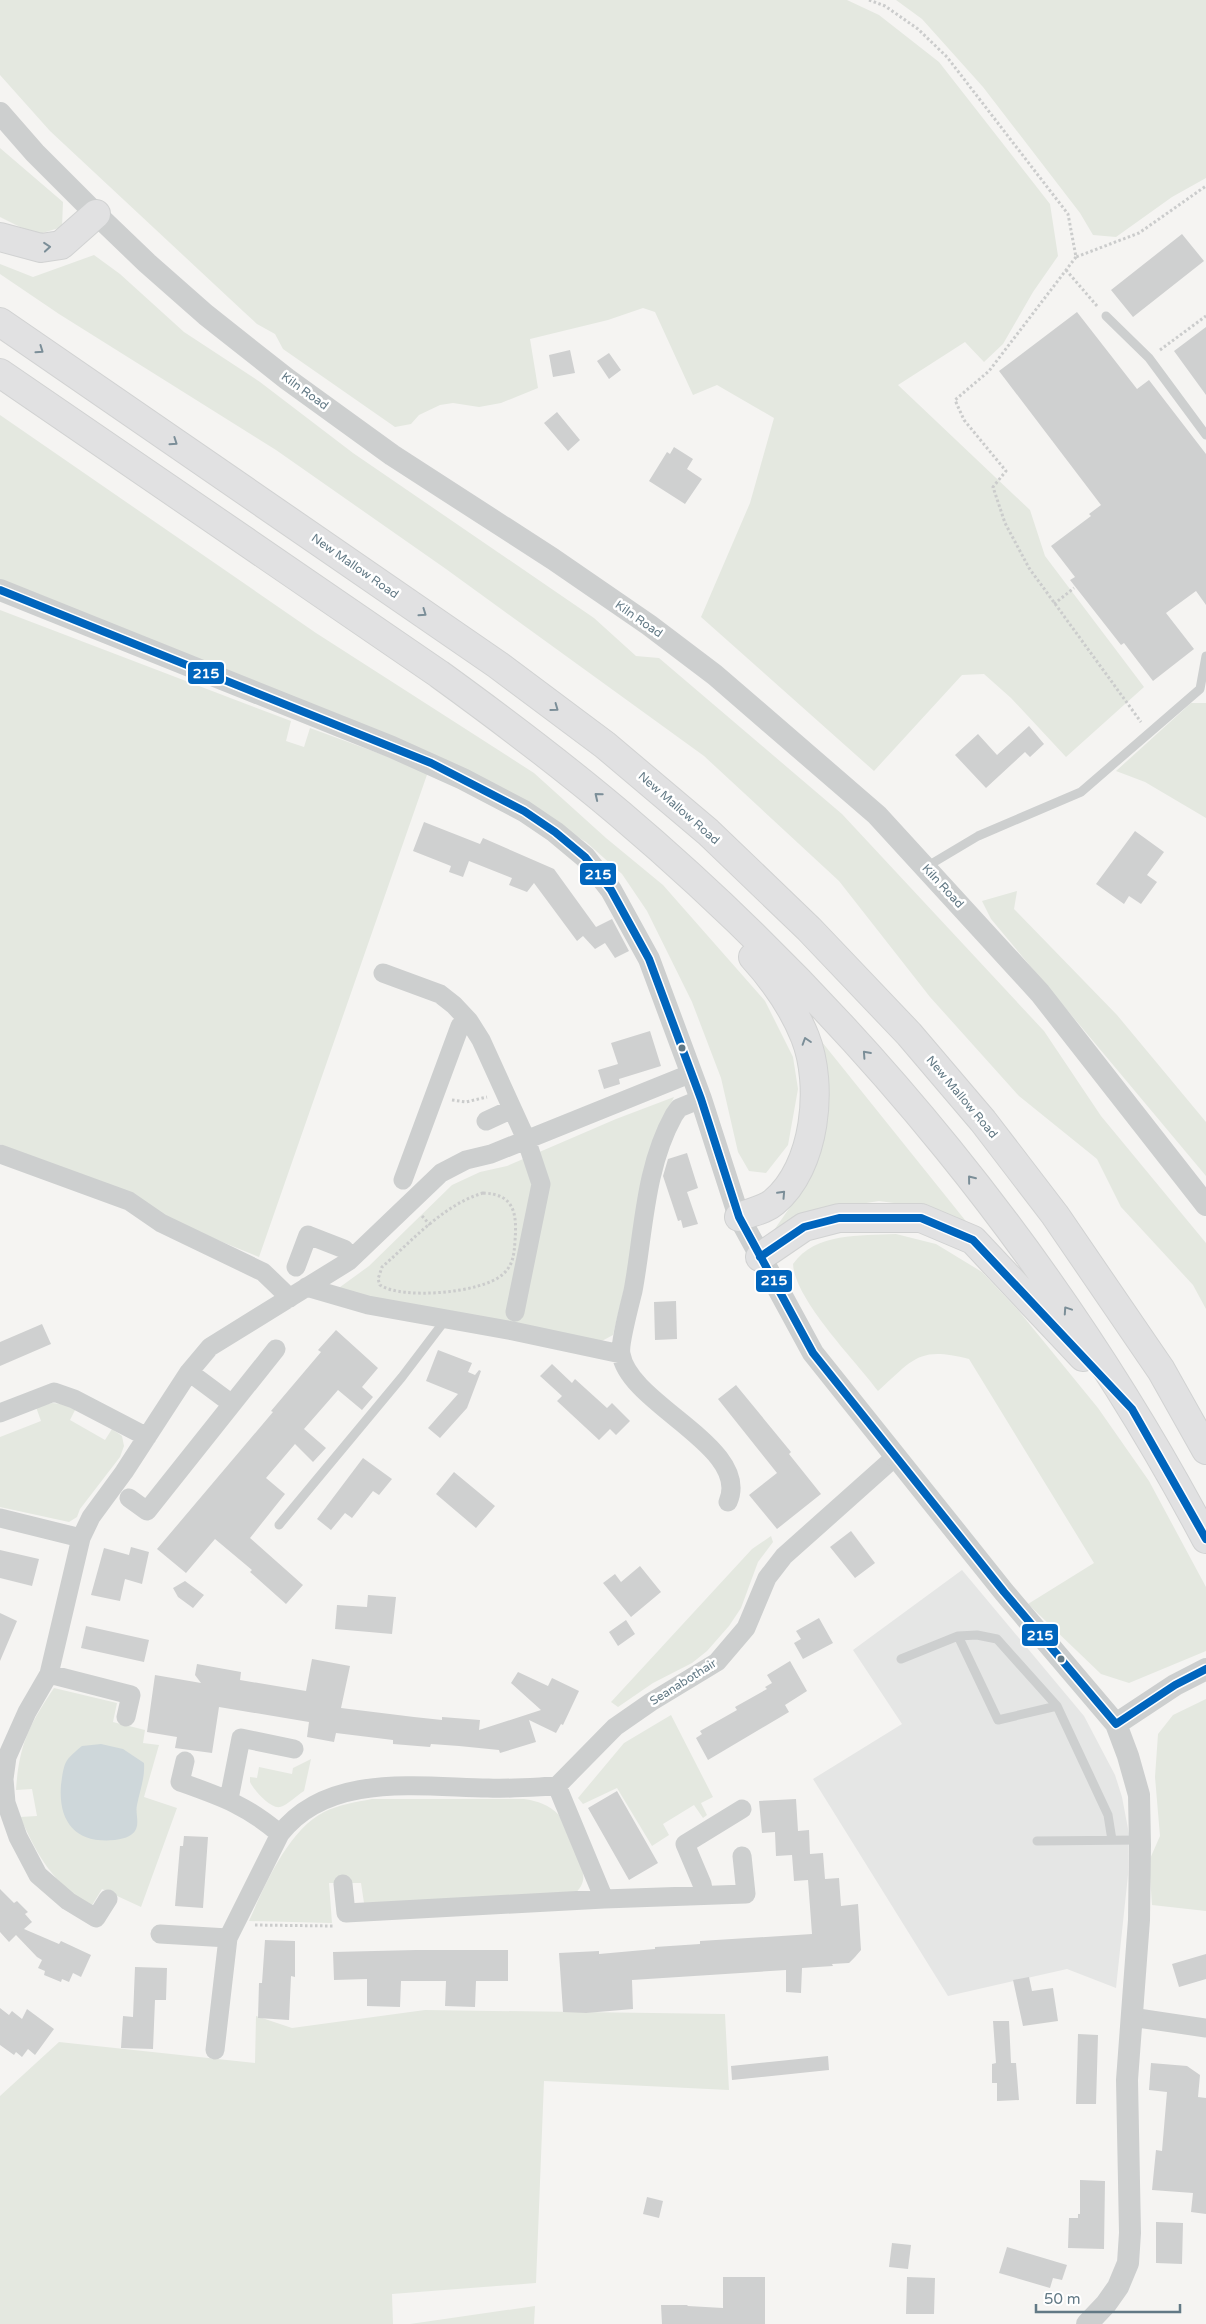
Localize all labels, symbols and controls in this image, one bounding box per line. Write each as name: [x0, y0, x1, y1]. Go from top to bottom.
one-way arrow: [43, 242, 51, 253]
one-way arrow: [35, 344, 44, 353]
street label: Kiln Road: [279, 369, 331, 413]
one-way arrow: [168, 436, 178, 445]
street label: New Mallow Road: [309, 531, 401, 601]
street label: Kiln Road: [613, 598, 665, 640]
one-way arrow: [417, 607, 427, 616]
line badge: 215: [187, 661, 225, 685]
text: 215: [193, 665, 219, 682]
one-way arrow: [549, 702, 559, 711]
street label: New Mallow Road: [635, 769, 723, 847]
one-way arrow: [595, 792, 604, 801]
street label: Kiln Road: [919, 861, 967, 911]
line badge: 215: [579, 862, 617, 886]
text: 215: [585, 866, 611, 883]
one-way arrow: [802, 1037, 812, 1045]
unlabelled marker: [677, 1043, 687, 1053]
one-way arrow: [864, 1051, 872, 1060]
street label: New Mallow Road: [923, 1053, 1001, 1141]
one-way arrow: [967, 1175, 976, 1184]
one-way arrow: [776, 1191, 785, 1200]
line badge: 215: [755, 1269, 793, 1293]
text: 215: [761, 1272, 787, 1289]
one-way arrow: [1064, 1306, 1073, 1315]
line badge: 215: [1021, 1623, 1059, 1647]
text: 215: [1027, 1627, 1053, 1644]
unlabelled marker: [1056, 1654, 1066, 1664]
street label: Seanabothair: [647, 1656, 719, 1708]
scale bar: [1036, 2282, 1180, 2314]
text: 50 m: [1044, 2290, 1081, 2308]

